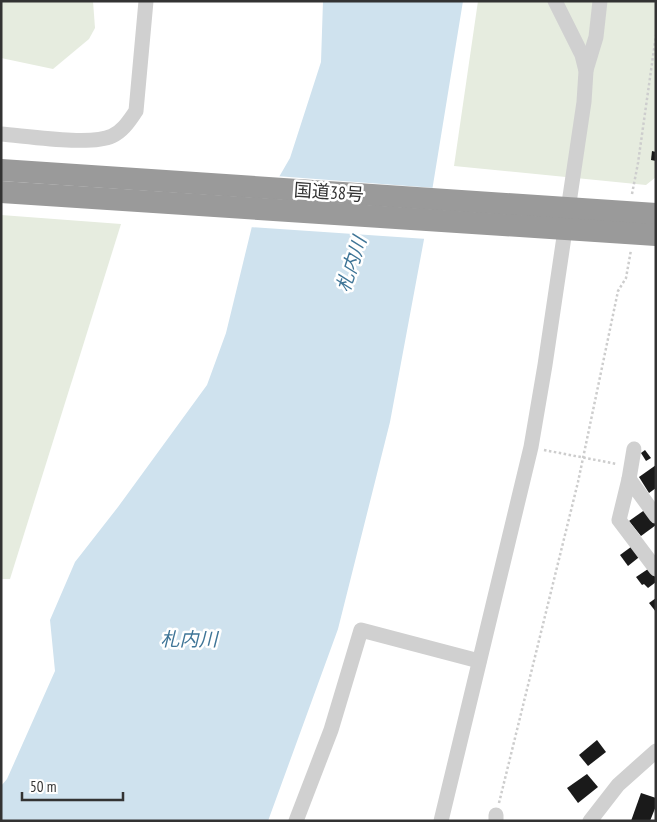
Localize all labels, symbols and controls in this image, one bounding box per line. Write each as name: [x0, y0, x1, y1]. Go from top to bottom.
street label: 国道38号: [293, 178, 365, 206]
water label: 札内川: [331, 231, 372, 295]
water label: 札内川: [160, 627, 219, 651]
scale bar: [22, 770, 124, 802]
text: 50 m: [30, 777, 56, 796]

